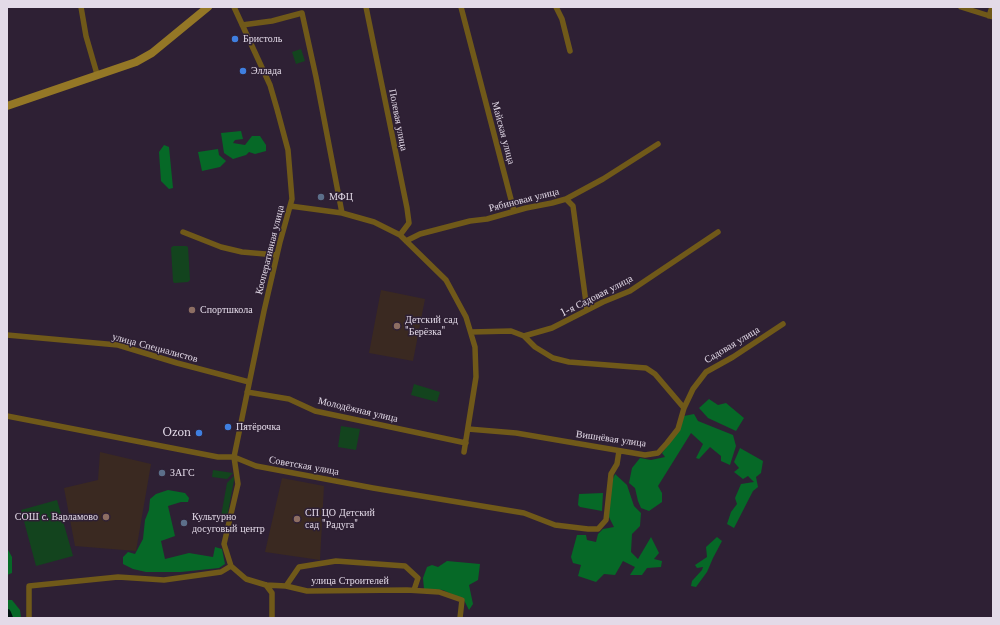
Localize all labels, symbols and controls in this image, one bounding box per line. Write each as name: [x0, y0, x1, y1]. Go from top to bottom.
place label: Бристоль: [243, 33, 282, 45]
marker: Бристоль: [230, 34, 240, 44]
place label: Эллада: [251, 65, 281, 77]
marker: Эллада: [238, 66, 248, 76]
street label: Полевая улица: [386, 88, 410, 152]
street label: Майская улица: [489, 100, 517, 166]
street label: Рябиновая улица: [488, 185, 560, 215]
place label: МФЦ: [329, 191, 353, 203]
marker: МФЦ: [316, 192, 326, 202]
street label: Кооперативная улица: [253, 204, 287, 296]
street label: 1-я Садовая улица: [559, 273, 635, 319]
place label: Спортшкола: [200, 304, 253, 316]
marker: Спортшкола: [187, 305, 197, 315]
place label: Детский сад "Берёзка": [405, 314, 458, 338]
marker: Детский сад "Берёзка": [392, 321, 402, 331]
street label: Садовая улица: [702, 324, 762, 366]
street label: улица Специалистов: [111, 331, 199, 365]
street label: Молодёжная улица: [317, 395, 399, 425]
place label: Пятёрочка: [236, 421, 281, 433]
marker: Пятёрочка: [223, 422, 233, 432]
place label: Ozon: [163, 427, 191, 439]
marker: Ozon: [194, 428, 204, 438]
street label: Вишнёвая улица: [575, 428, 647, 450]
street label: Советская улица: [268, 454, 340, 478]
place label: ЗАГС: [170, 467, 195, 479]
marker: ЗАГС: [157, 468, 167, 478]
place label: СП ЦО Детский сад "Радуга": [305, 507, 375, 530]
place label: СОШ с. Варламово: [15, 511, 98, 523]
place label: Культурно досуговый центр: [192, 511, 265, 534]
marker: СОШ с. Варламово: [101, 512, 111, 522]
marker: СП ЦО Детский сад "Радуга": [292, 514, 302, 524]
marker: Культурно досуговый центр: [179, 518, 189, 528]
street label: улица Строителей: [311, 575, 389, 587]

